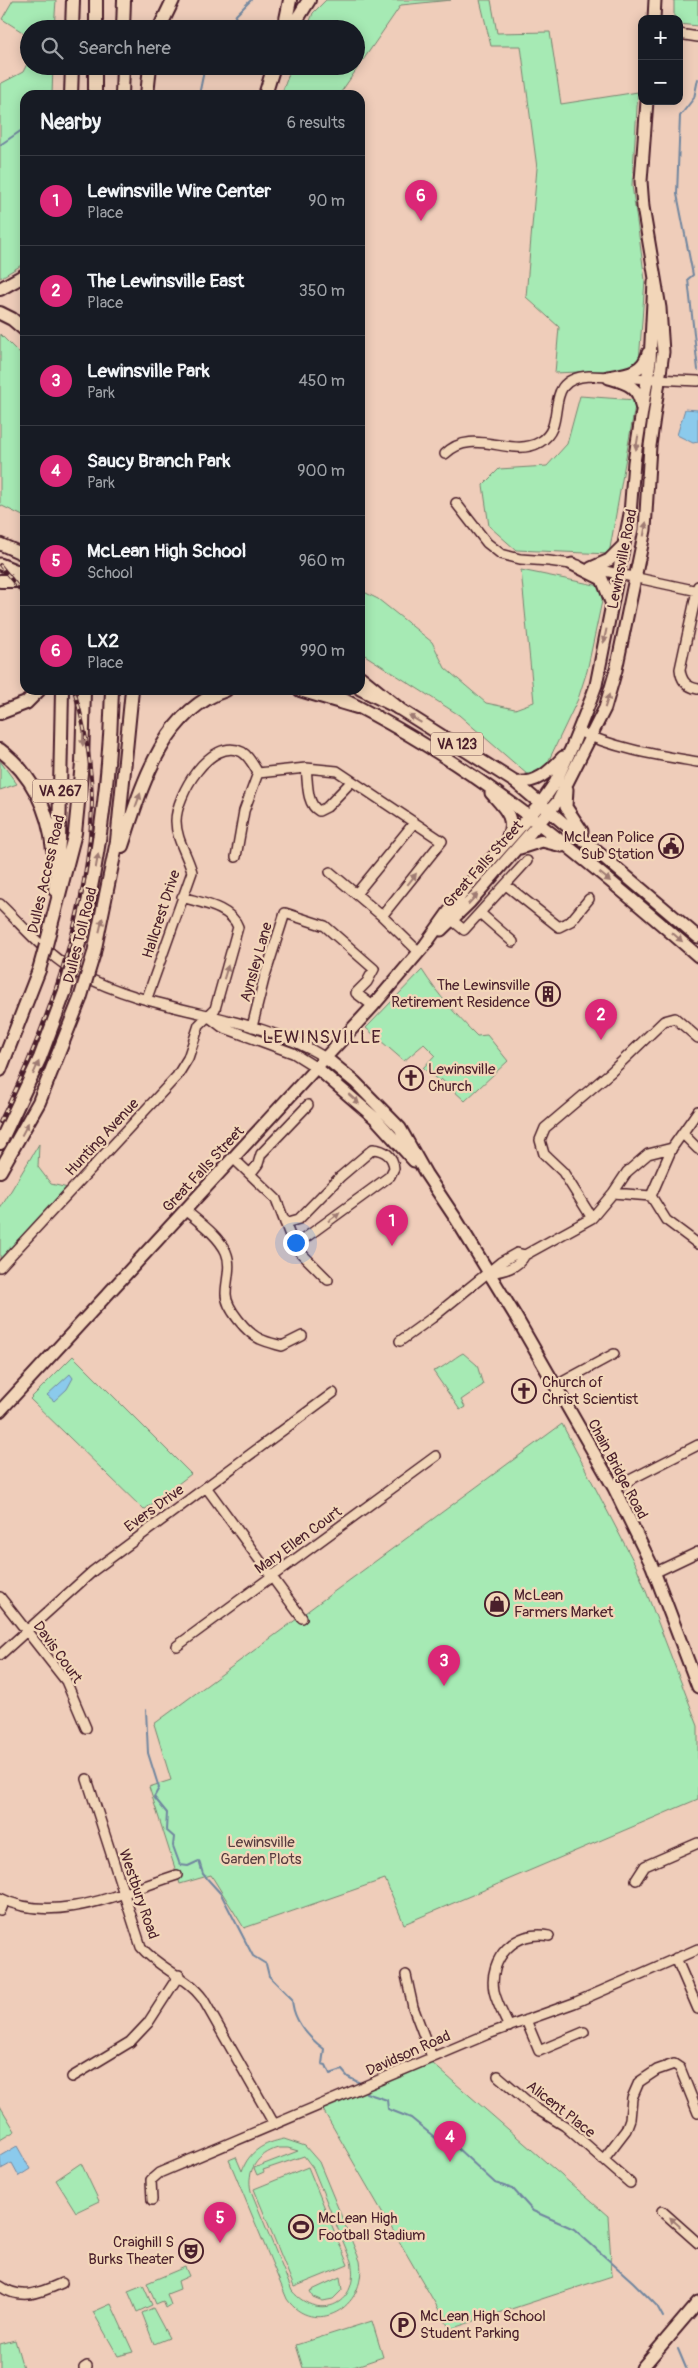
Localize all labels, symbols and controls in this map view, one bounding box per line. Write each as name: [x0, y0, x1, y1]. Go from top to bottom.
map controls: [638, 15, 683, 105]
button: +: [638, 15, 683, 60]
search box: [20, 20, 365, 75]
icon: search: [38, 34, 66, 62]
text: Search here: [78, 36, 171, 60]
button: −: [638, 60, 683, 105]
text: Nearby: [40, 109, 101, 136]
text: 6 results: [287, 113, 345, 133]
text: Lewinsville Wire Center: [87, 179, 271, 203]
pin: 6: [405, 180, 437, 221]
text: 1: [53, 191, 59, 211]
text: 90 m: [308, 191, 345, 211]
text: Place: [87, 203, 123, 223]
text: The Lewinsville East: [87, 269, 244, 293]
text: 2: [52, 281, 60, 301]
text: 350 m: [299, 281, 345, 301]
text: Place: [87, 293, 123, 313]
text: Lewinsville Park: [87, 359, 210, 383]
text: 3: [52, 371, 60, 391]
text: 450 m: [298, 371, 345, 391]
text: Park: [87, 383, 115, 403]
one-way arrow: [632, 435, 640, 451]
text: Saucy Branch Park: [87, 449, 231, 473]
text: 4: [51, 461, 61, 481]
text: 900 m: [297, 461, 345, 481]
text: Park: [87, 473, 115, 493]
street label: Lewinsville Road: [603, 507, 642, 611]
one-way arrow: [642, 520, 650, 536]
text: McLean High School: [87, 539, 246, 563]
text: 5: [52, 551, 60, 571]
text: 960 m: [299, 551, 345, 571]
text: School: [87, 563, 133, 583]
one-way arrow: [601, 628, 609, 644]
text: LX2: [87, 629, 119, 653]
text: 6: [51, 641, 61, 661]
text: 990 m: [300, 641, 345, 661]
text: Place: [87, 653, 123, 673]
one-way arrow: [603, 693, 611, 708]
one-way arrow: [408, 714, 421, 723]
one-way arrow: [79, 731, 87, 747]
road number: VA 123: [431, 732, 483, 756]
road number: VA 267: [32, 779, 88, 802]
one-way arrow: [134, 792, 142, 807]
street label: Dulles Access Road: [24, 813, 69, 935]
street label: Great Falls Street: [439, 816, 528, 912]
place label: McLean Police Sub Station: [564, 828, 655, 864]
public building icon: McLean Police Sub Station: [658, 833, 684, 859]
one-way arrow: [93, 853, 101, 869]
street label: Hallcrest Drive: [138, 867, 185, 961]
one-way arrow: [598, 871, 611, 882]
one-way arrow: [407, 872, 418, 885]
street label: Dulles Toll Road: [59, 885, 102, 985]
one-way arrow: [467, 894, 479, 906]
one-way arrow: [97, 917, 105, 932]
street label: Aynsley Lane: [236, 920, 277, 1004]
one-way arrow: [670, 931, 682, 943]
one-way arrow: [222, 964, 230, 979]
place label: The Lewinsville Retirement Residence: [391, 976, 531, 1012]
building icon: The Lewinsville Retirement Residence: [535, 981, 561, 1007]
pin: 2: [585, 999, 617, 1040]
district label: LEWINSVILLE: [262, 1026, 382, 1049]
place label: Lewinsville Church: [428, 1060, 496, 1096]
one-way arrow: [33, 1061, 41, 1075]
church icon: Lewinsville Church: [398, 1065, 424, 1091]
one-way arrow: [348, 1093, 360, 1105]
street label: Hunting Avenue: [62, 1094, 144, 1180]
one-way arrow: [21, 1122, 29, 1136]
street label: Great Falls Street: [159, 1122, 249, 1216]
pin: 1: [376, 1205, 408, 1246]
one-way arrow: [327, 1212, 341, 1222]
your location: [283, 1230, 309, 1256]
place label: Church of Christ Scientist: [542, 1373, 639, 1409]
church icon: Church of Christ Scientist: [511, 1378, 537, 1404]
street label: Chain Bridge Road: [583, 1416, 652, 1523]
street label: Evers Drive: [121, 1480, 188, 1536]
street label: Mary Ellen Court: [251, 1502, 346, 1578]
place label: McLean Farmers Market: [514, 1586, 614, 1622]
shop icon: McLean Farmers Market: [484, 1591, 510, 1617]
street label: Davis Court: [29, 1618, 87, 1688]
pin: 3: [428, 1645, 460, 1686]
park label: Lewinsville Garden Plots: [221, 1833, 302, 1869]
street label: Westbury Road: [114, 1847, 163, 1942]
street label: Davidson Road: [363, 2026, 453, 2081]
street label: Alicent Place: [522, 2077, 599, 2143]
pin: 4: [434, 2121, 466, 2162]
pin: 5: [204, 2202, 236, 2243]
place label: McLean High Football Stadium: [318, 2209, 425, 2245]
sports icon: McLean High Football Stadium: [288, 2214, 314, 2240]
one-way arrow: [669, 2217, 682, 2228]
place label: Craighill S Burks Theater: [88, 2233, 175, 2269]
theatre icon: Craighill S Burks Theater: [178, 2238, 204, 2264]
place label: McLean High School Student Parking: [420, 2307, 546, 2343]
parking icon: McLean High School Student Parking: [390, 2312, 416, 2338]

